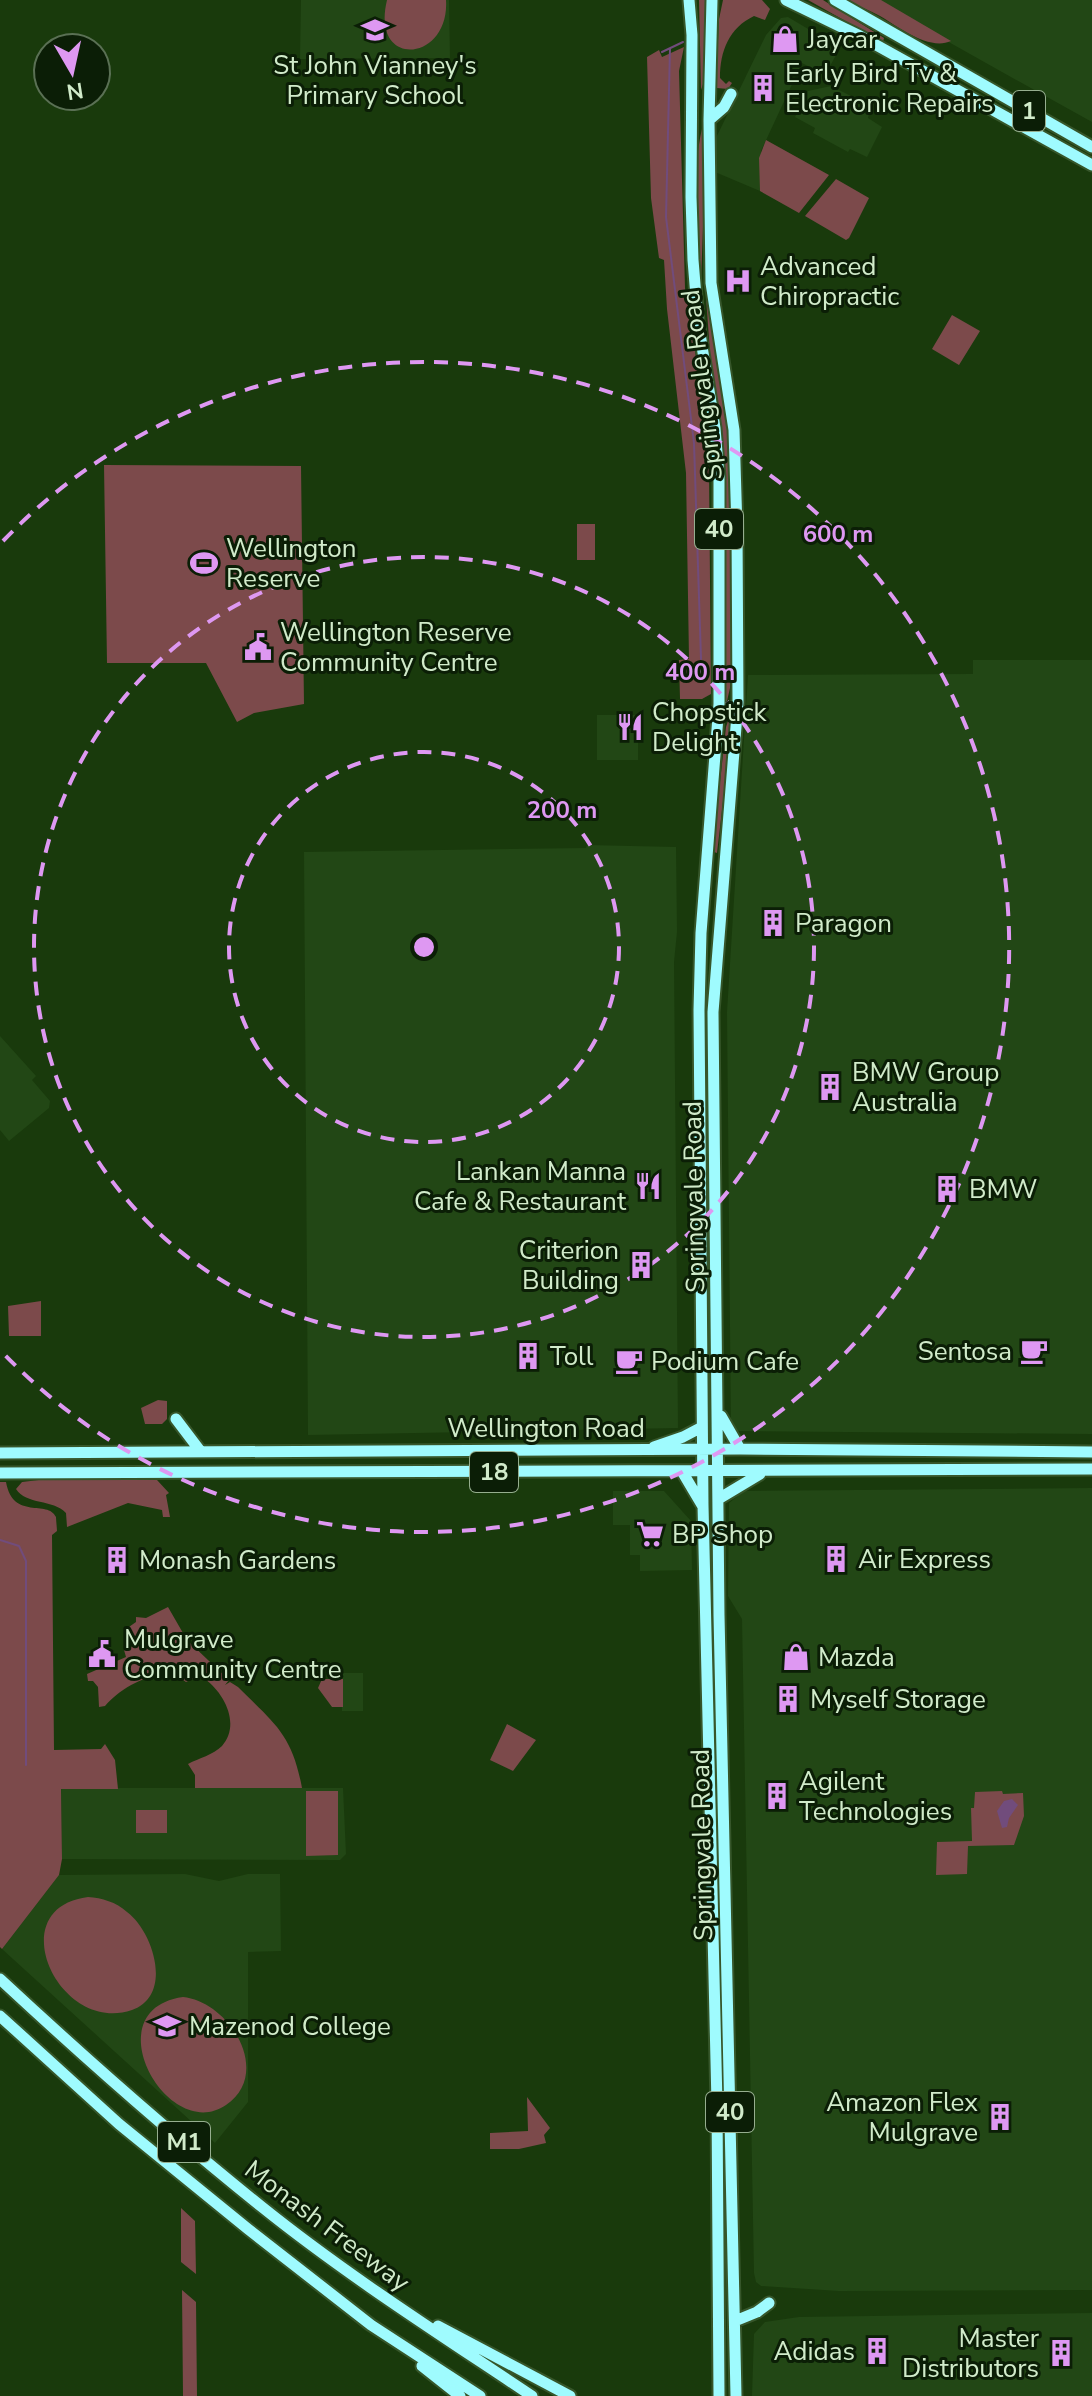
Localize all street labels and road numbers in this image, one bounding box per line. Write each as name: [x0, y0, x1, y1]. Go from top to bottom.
road number: 1: [1013, 91, 1045, 131]
street label: Springvale Road: [673, 288, 731, 482]
road number: 40: [695, 509, 743, 549]
street label: Springvale Road: [675, 1101, 713, 1293]
street label: Wellington Road: [447, 1411, 645, 1446]
road number: 18: [470, 1452, 518, 1492]
street label: Springvale Road: [683, 1749, 721, 1941]
road number: 40: [706, 2092, 754, 2132]
road number: M1: [158, 2122, 210, 2162]
street label: Monash Freeway: [237, 2152, 417, 2300]

